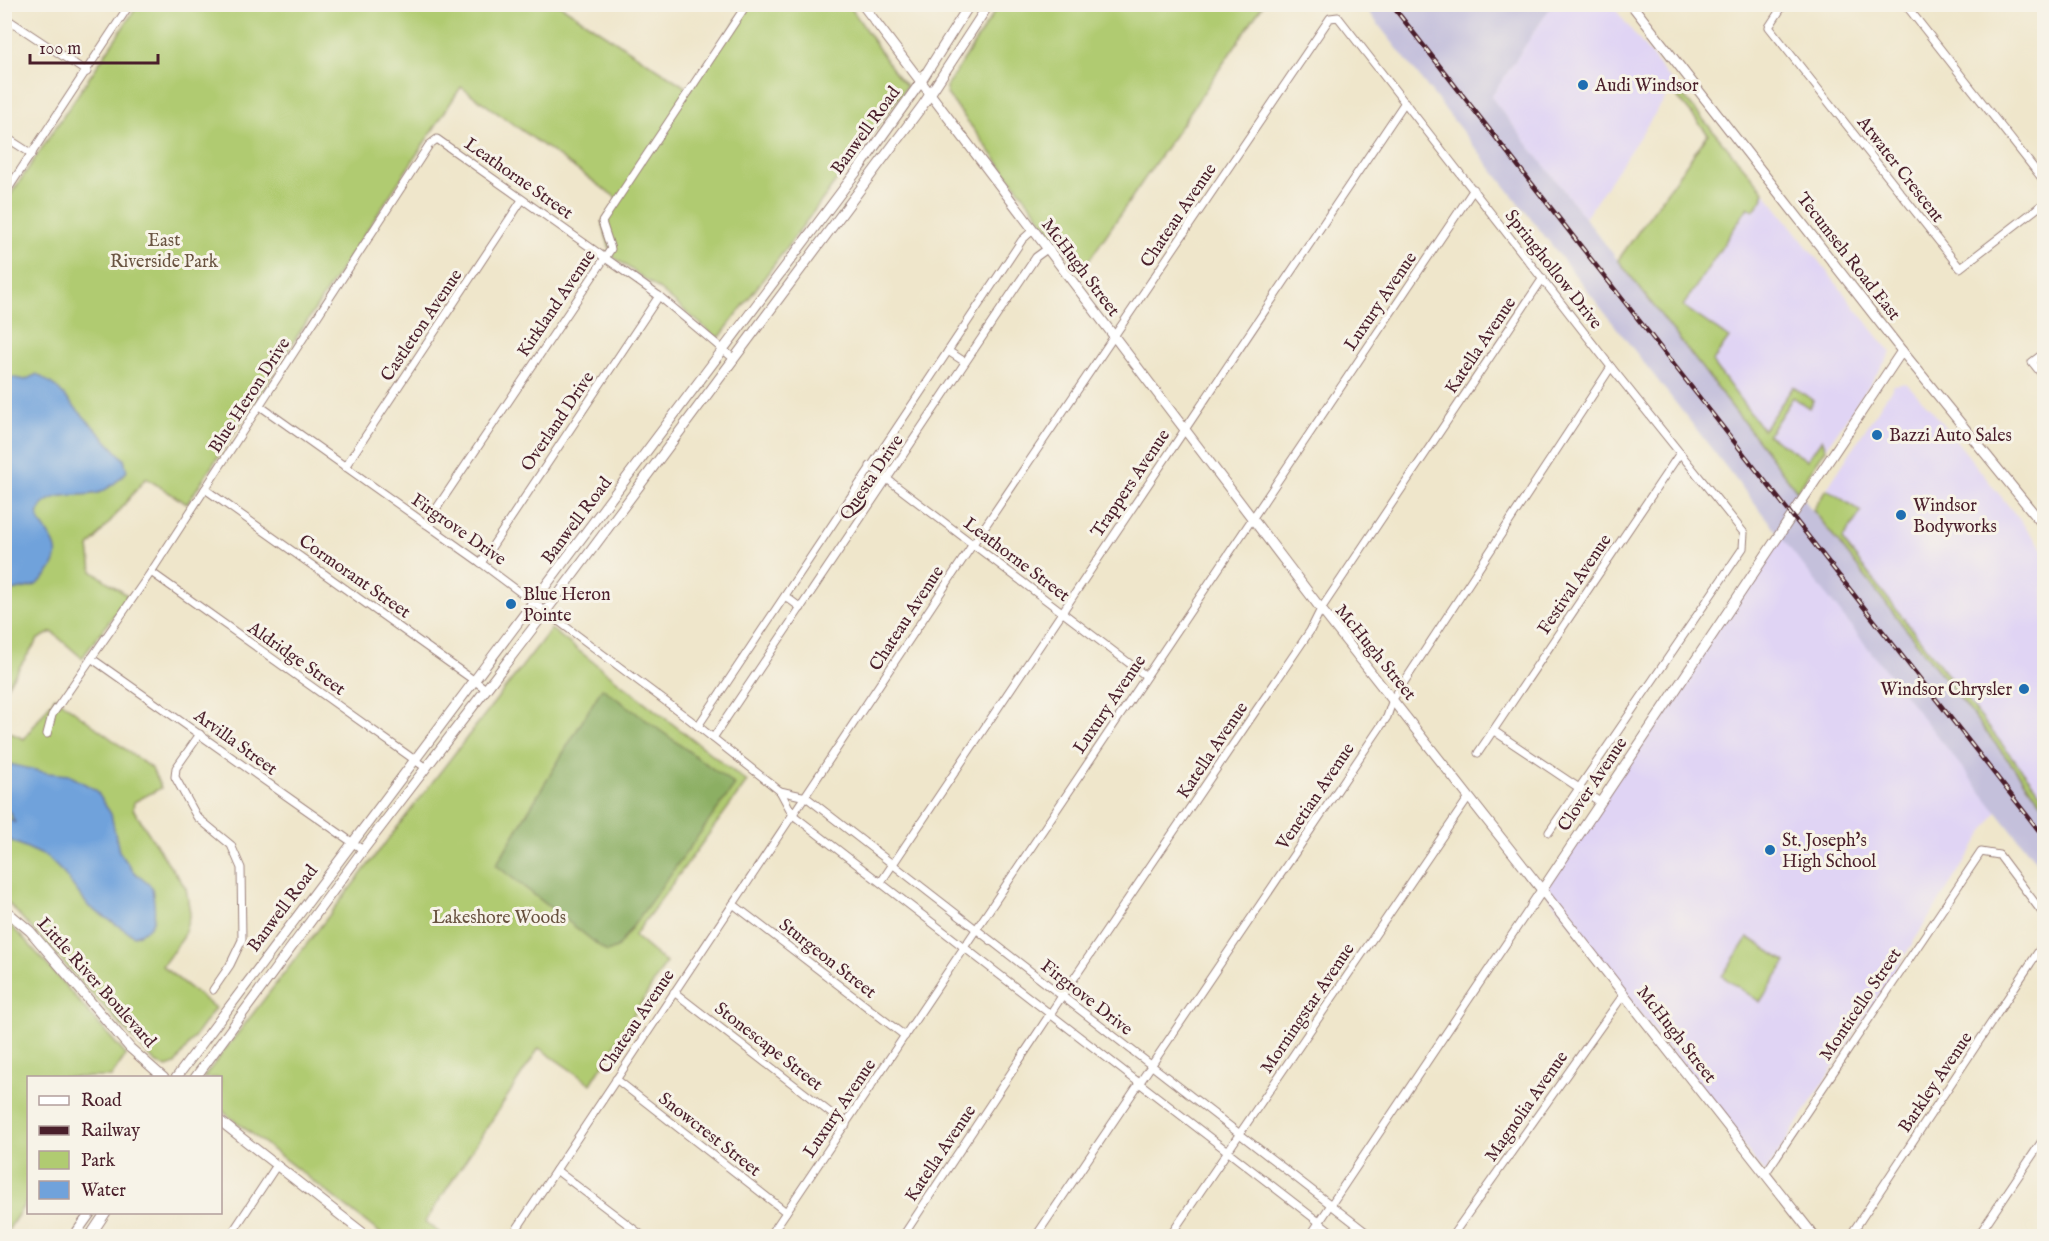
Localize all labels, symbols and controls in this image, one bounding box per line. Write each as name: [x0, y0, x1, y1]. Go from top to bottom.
scale bar: [30, 27, 158, 65]
text: 100 m: [39, 38, 81, 61]
place label: Audi Windsor: [1594, 75, 1699, 98]
marker: Audi Windsor: [1576, 78, 1590, 92]
street label: Banwell Road: [826, 82, 906, 180]
street label: Atwater Crescent: [1851, 111, 1948, 228]
street label: Leathorne Street: [459, 133, 577, 225]
street label: Chateau Avenue: [1136, 159, 1223, 272]
street label: Tecumseh Road East: [1791, 188, 1905, 326]
street label: Springhollow Drive: [1499, 205, 1607, 334]
street label: McHugh Street: [1035, 214, 1124, 322]
park label: East Riverside Park: [110, 230, 218, 274]
street label: Kirkland Avenue: [513, 246, 602, 362]
street label: Luxury Avenue: [1340, 248, 1423, 356]
street label: Castleton Avenue: [376, 265, 468, 386]
street label: Katella Avenue: [1440, 293, 1522, 399]
street label: Blue Heron Drive: [204, 334, 296, 458]
street label: Overland Drive: [516, 368, 600, 476]
street label: Trappers Avenue: [1087, 425, 1176, 542]
place label: Bazzi Auto Sales: [1889, 425, 2012, 448]
marker: Bazzi Auto Sales: [1870, 428, 1884, 442]
street label: Questa Drive: [835, 431, 909, 525]
street label: Banwell Road: [537, 472, 618, 569]
street label: Firgrove Drive: [406, 489, 510, 571]
place label: Windsor Bodyworks: [1913, 495, 1997, 539]
marker: Windsor Bodyworks: [1894, 508, 1908, 522]
street label: Leathorne Street: [958, 513, 1074, 608]
street label: Cormorant Street: [294, 530, 415, 624]
street label: Festival Avenue: [1533, 530, 1617, 639]
street label: Chateau Avenue: [865, 562, 950, 676]
place label: Blue Heron Pointe: [523, 584, 611, 628]
marker: Blue Heron Pointe: [504, 597, 518, 611]
street label: McHugh Street: [1329, 600, 1421, 706]
street label: Aldridge Street: [242, 616, 350, 701]
street label: Luxury Avenue: [1069, 651, 1152, 759]
place label: Windsor Chrysler: [1880, 679, 2012, 702]
marker: Windsor Chrysler: [2017, 682, 2031, 696]
street label: Katella Avenue: [1172, 698, 1254, 804]
street label: Arvilla Street: [188, 705, 281, 781]
street label: Clover Avenue: [1553, 733, 1633, 836]
street label: Venetian Avenue: [1271, 739, 1361, 856]
place label: St. Joseph's High School: [1782, 830, 1876, 874]
marker: St. Joseph's High School: [1763, 843, 1777, 857]
street label: Banwell Road: [243, 860, 324, 957]
park label: Lakeshore Woods: [432, 907, 566, 930]
street label: Little River Boulevard: [31, 913, 161, 1053]
street label: Sturgeon Street: [774, 914, 880, 1004]
street label: Morningstar Avenue: [1256, 939, 1360, 1079]
street label: Monticello Street: [1815, 944, 1907, 1066]
street label: Firgrove Drive: [1035, 955, 1137, 1041]
street label: Chateau Avenue: [594, 965, 681, 1078]
street label: McHugh Street: [1631, 982, 1721, 1088]
street label: Stonescape Street: [709, 998, 827, 1097]
street label: Barkley Avenue: [1894, 1028, 1978, 1138]
street label: Magnolia Avenue: [1480, 1047, 1574, 1167]
street label: Luxury Avenue: [799, 1055, 882, 1163]
legend: [27, 1076, 222, 1214]
street label: Snowcrest Street: [653, 1088, 765, 1182]
text: Road: [81, 1090, 122, 1113]
street label: Katella Avenue: [900, 1101, 982, 1207]
text: Railway: [81, 1120, 140, 1143]
text: Park: [81, 1150, 116, 1173]
text: Water: [81, 1180, 126, 1203]

